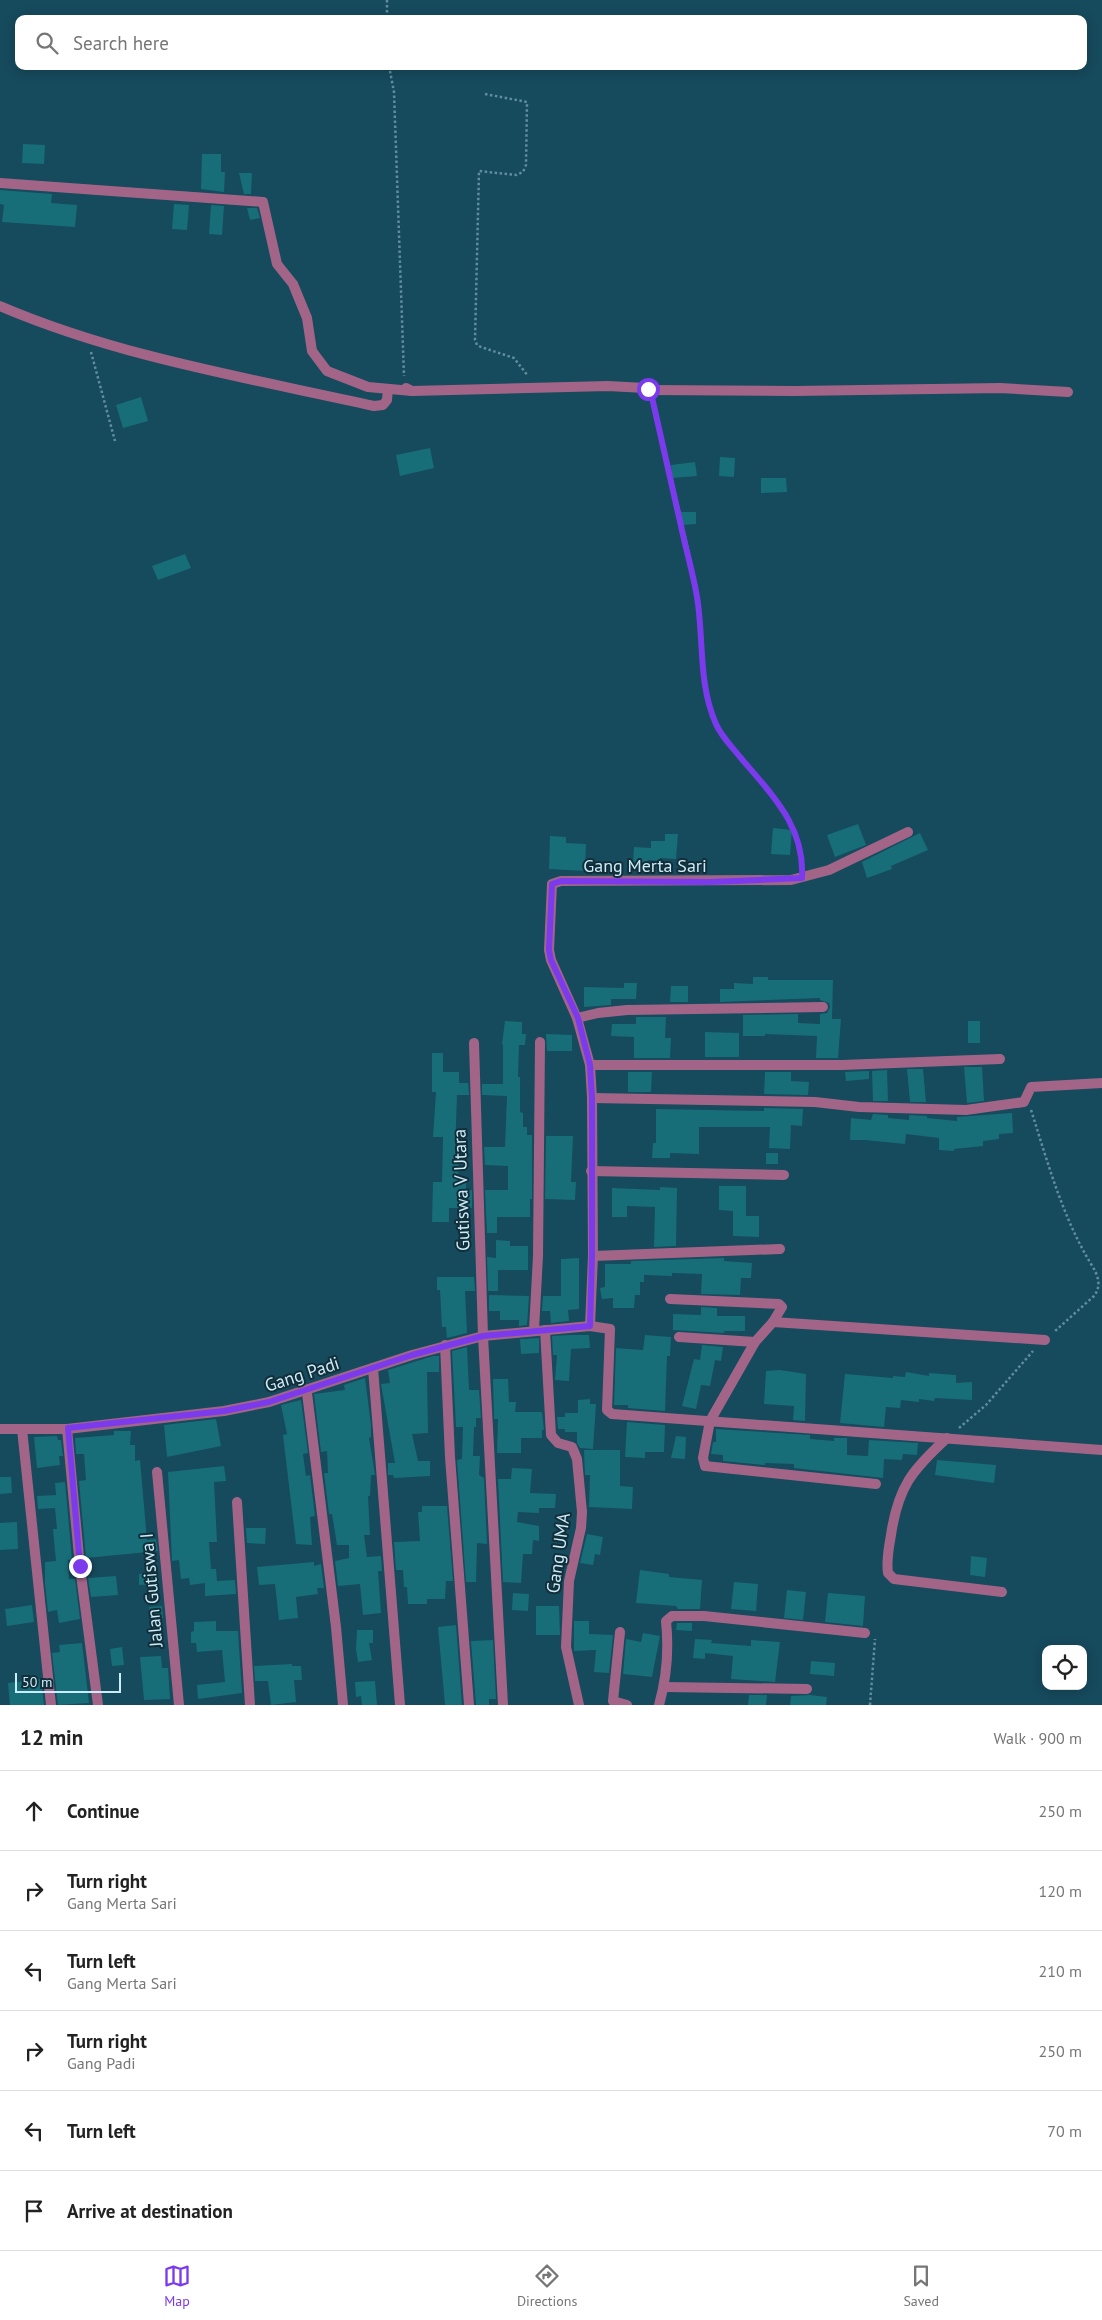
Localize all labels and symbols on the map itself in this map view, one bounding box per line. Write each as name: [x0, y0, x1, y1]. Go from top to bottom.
route start: [637, 378, 660, 401]
street label: Gang Merta Sari: [583, 854, 707, 877]
street label: Gutiswa V Utara: [447, 1129, 475, 1251]
street label: Gang Padi: [262, 1351, 342, 1397]
street label: Gang UMA: [541, 1511, 575, 1595]
street label: Jalan Gutiswa I: [135, 1532, 168, 1649]
route end: [69, 1555, 92, 1578]
scale bar: [15, 1670, 121, 1693]

